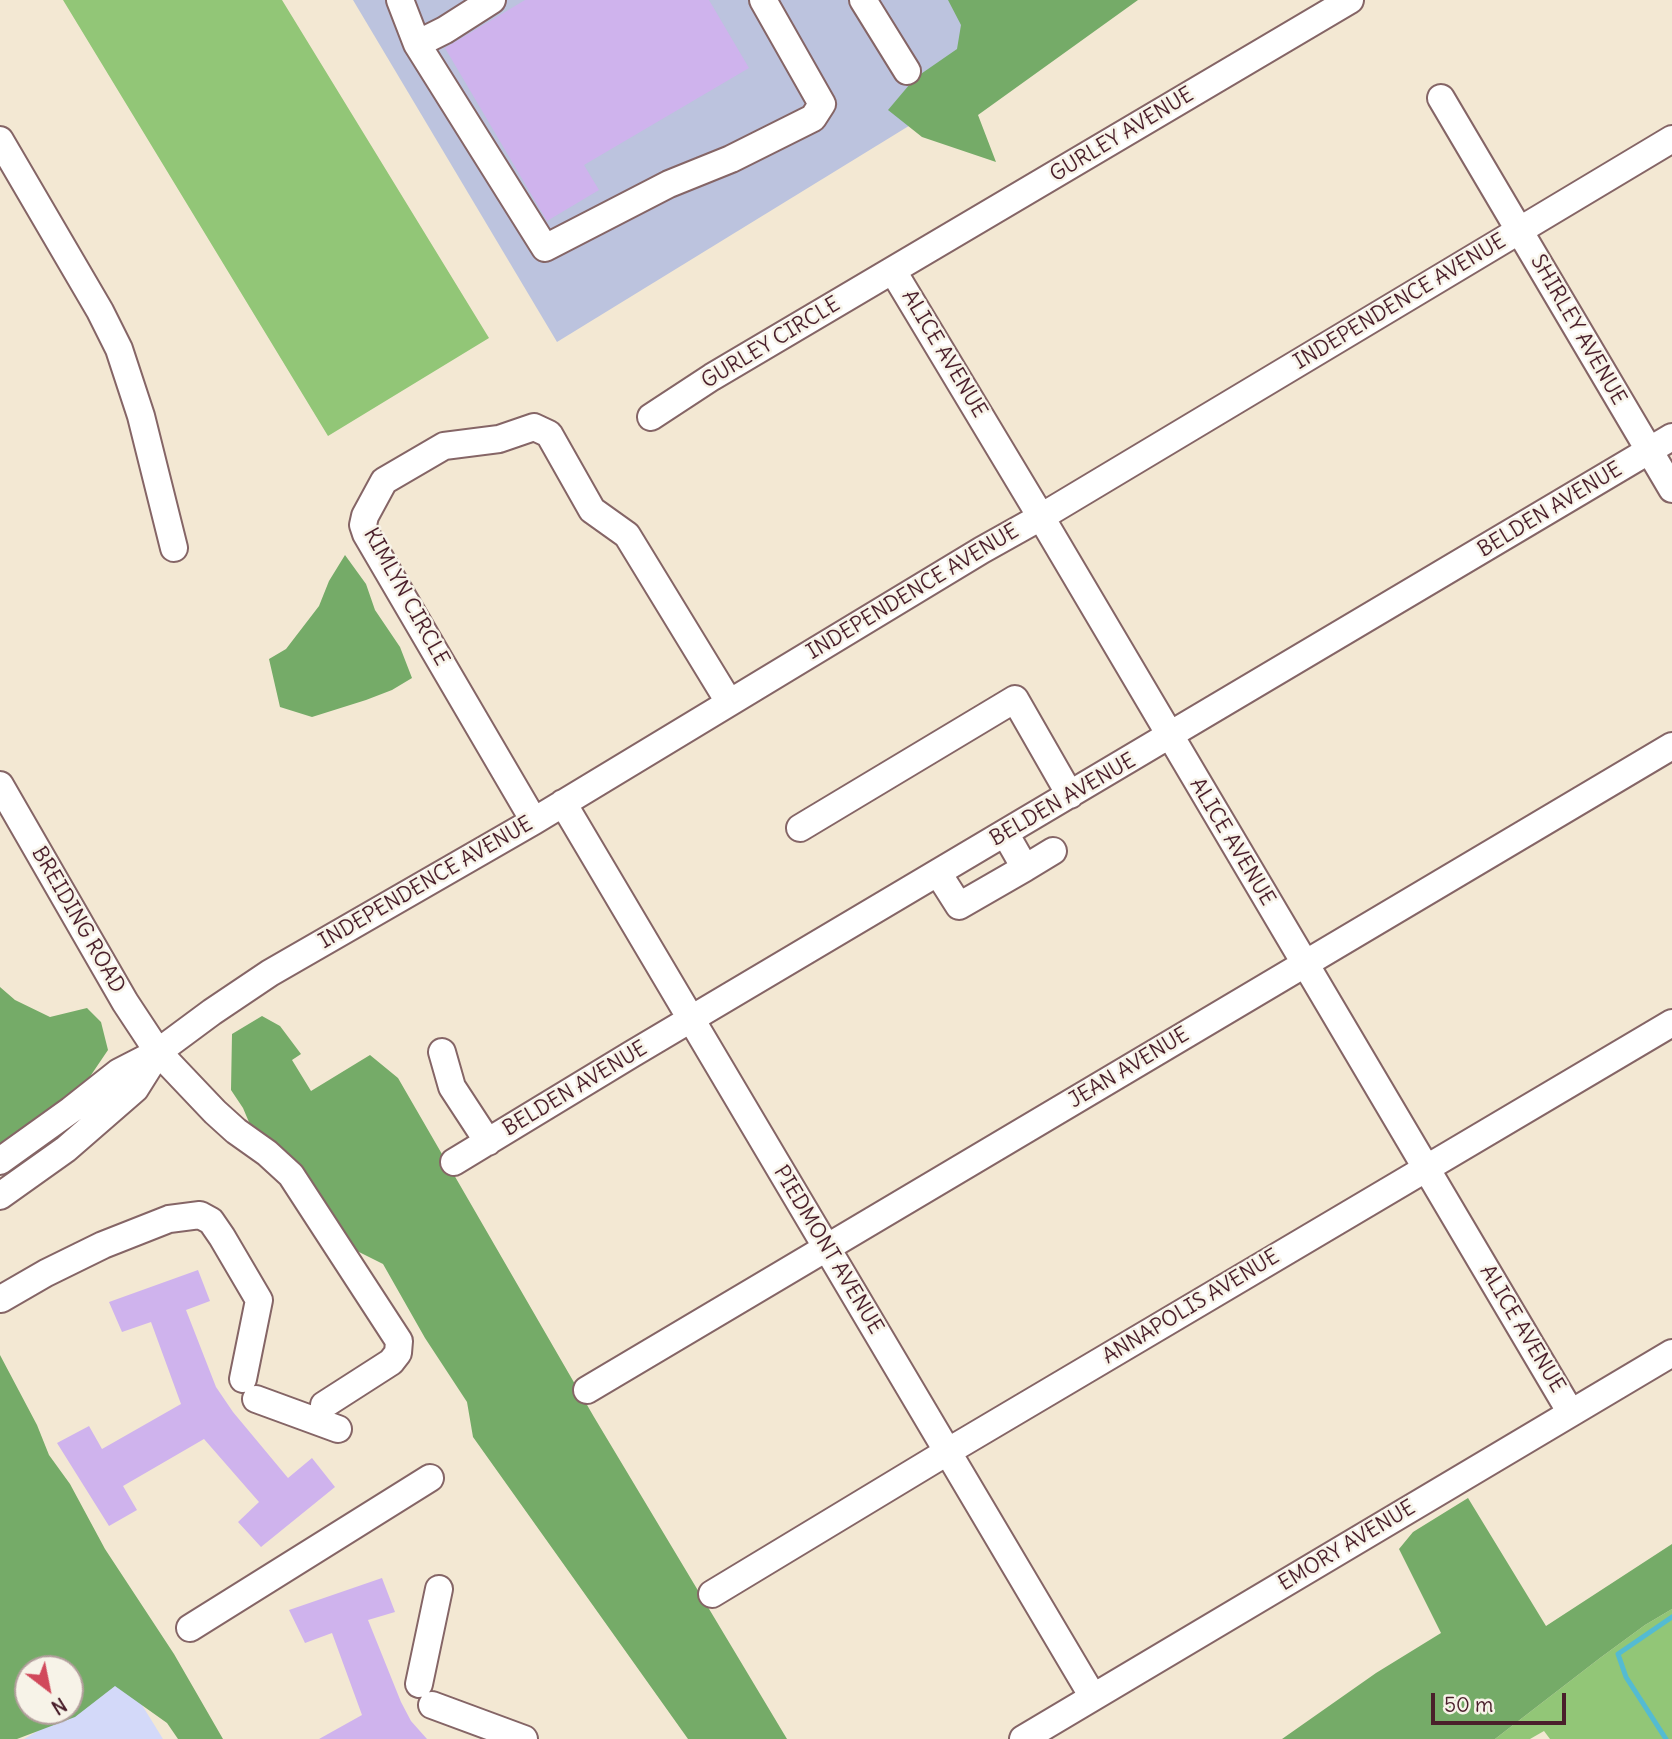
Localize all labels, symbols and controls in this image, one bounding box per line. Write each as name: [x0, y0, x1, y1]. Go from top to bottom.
street label: GURLEY AVENUE: [1046, 82, 1198, 188]
street label: INDEPENDENCE AVENUE: [1290, 229, 1510, 375]
street label: SHIRLEY AVENUE: [1525, 250, 1631, 410]
street label: ALICE AVENUE: [896, 286, 992, 422]
street label: GURLEY CIRCLE: [697, 292, 845, 394]
street label: BELDEN AVENUE: [1473, 457, 1627, 563]
street label: INDEPENDENCE AVENUE: [803, 519, 1023, 665]
street label: KIMLYN CIRCLE: [358, 524, 454, 670]
street label: BELDEN AVENUE: [986, 748, 1140, 852]
street label: ALICE AVENUE: [1184, 774, 1280, 910]
street label: INDEPENDENCE AVENUE: [315, 811, 537, 955]
street label: BREIDING ROAD: [26, 842, 130, 998]
street label: JEAN AVENUE: [1064, 1022, 1194, 1114]
street label: BELDEN AVENUE: [498, 1036, 652, 1142]
street label: PIEDMONT AVENUE: [768, 1161, 888, 1339]
street label: ANNAPOLIS AVENUE: [1098, 1244, 1284, 1370]
street label: ALICE AVENUE: [1474, 1261, 1570, 1397]
street label: EMORY AVENUE: [1274, 1495, 1420, 1597]
north arrow: [14, 1655, 84, 1725]
scale bar: [1434, 1680, 1569, 1724]
text: 50 m: [1444, 1691, 1493, 1718]
text: N: [47, 1692, 71, 1720]

